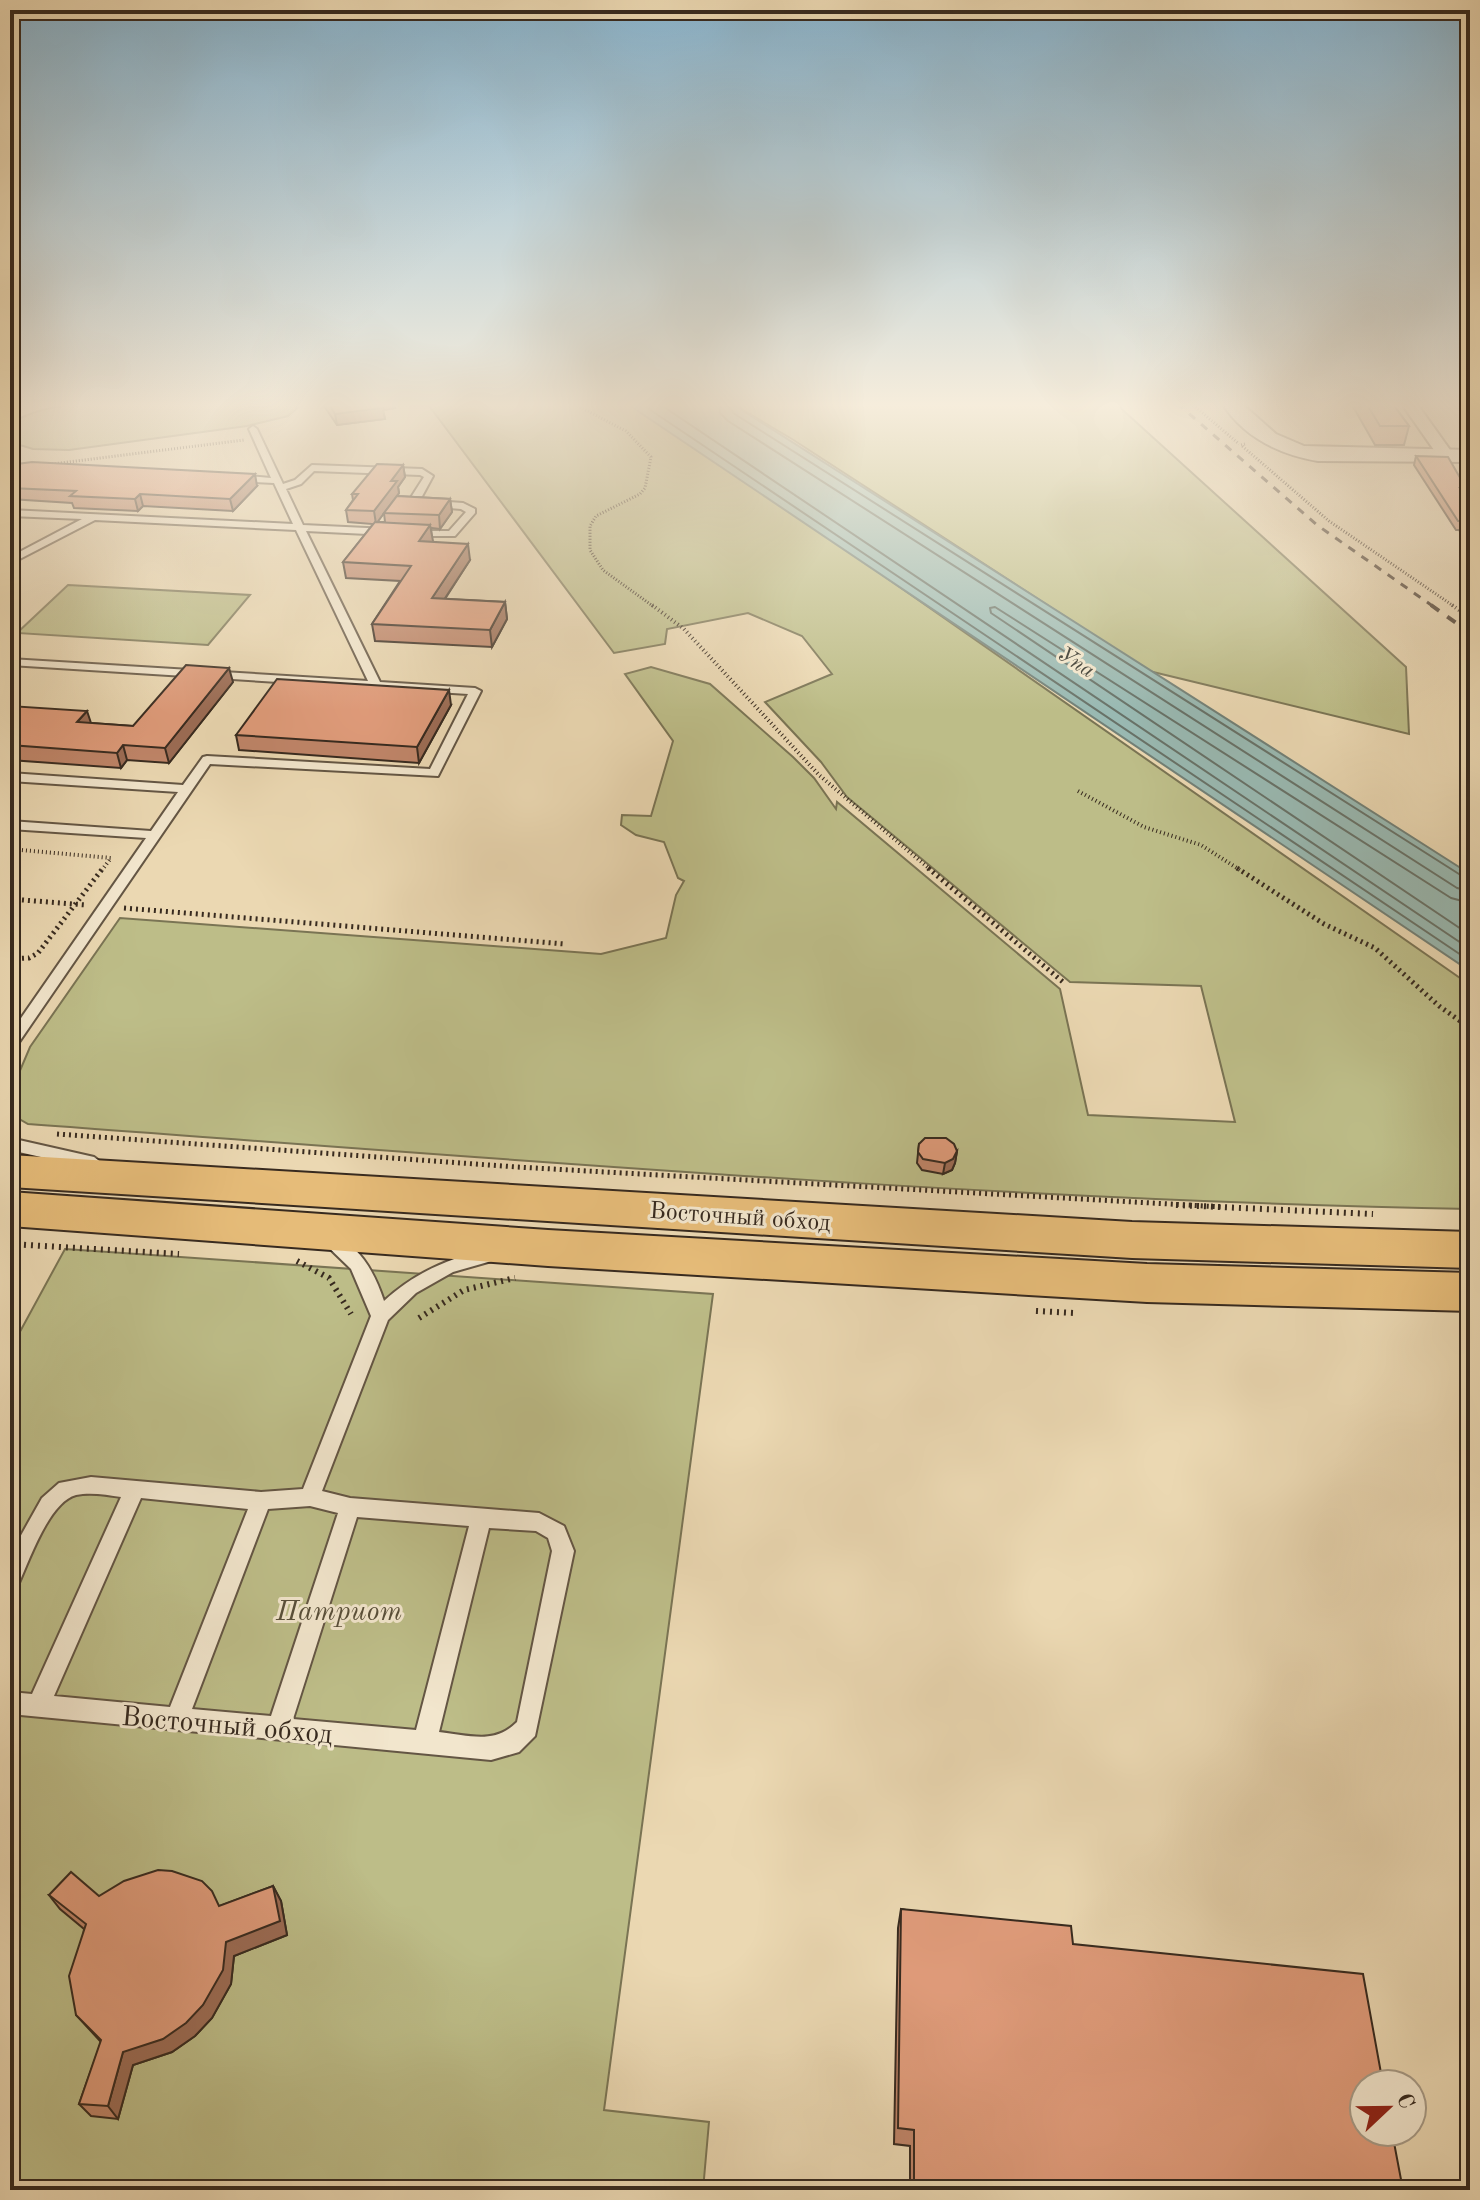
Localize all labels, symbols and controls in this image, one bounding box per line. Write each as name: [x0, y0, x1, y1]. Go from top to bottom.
water label: Упа: [1053, 643, 1099, 683]
street label: Восточный обход: [648, 1200, 831, 1236]
park label: Патриот: [275, 1599, 402, 1627]
street label: Восточный обход: [120, 1704, 334, 1750]
north arrow: [1348, 2068, 1428, 2148]
text: С: [1392, 2090, 1418, 2112]

